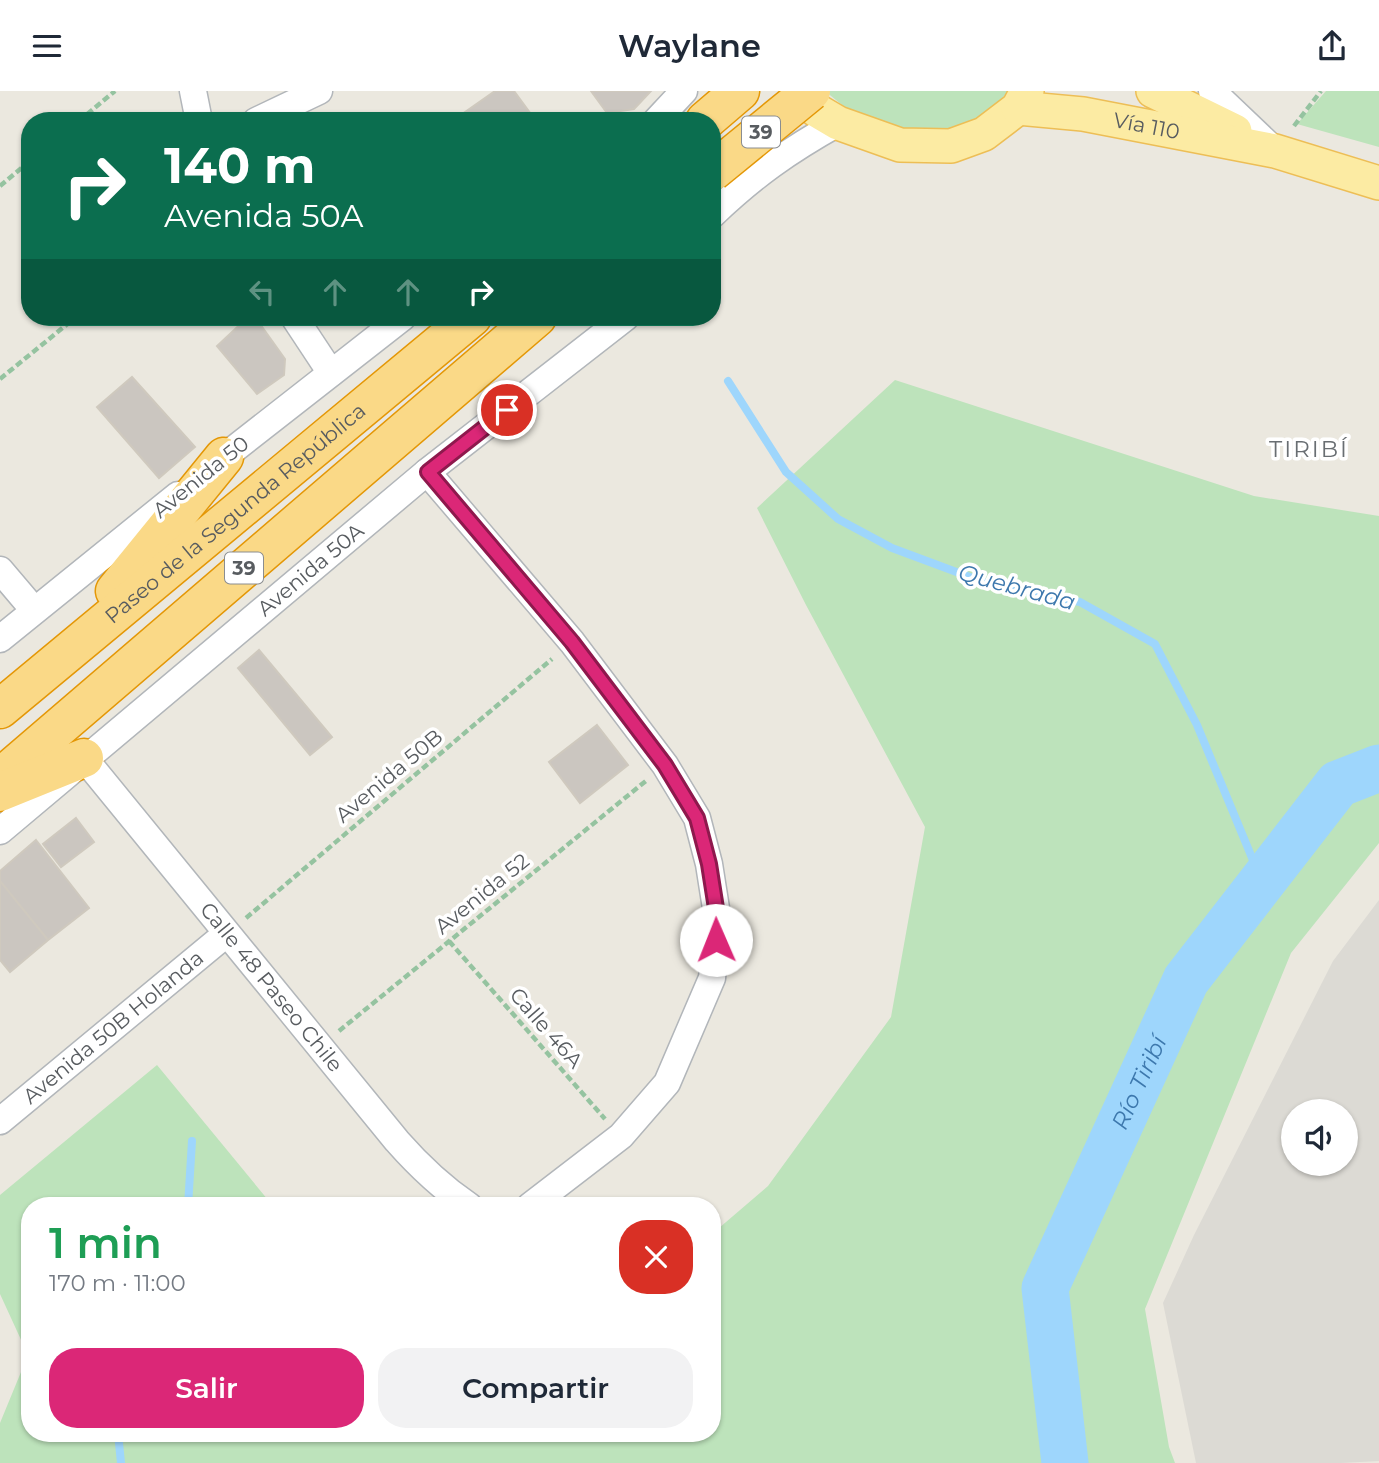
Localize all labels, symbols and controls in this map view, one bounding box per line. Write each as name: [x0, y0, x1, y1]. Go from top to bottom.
text: Waylane: [618, 26, 761, 65]
icon: menu: [28, 27, 66, 65]
icon: share: [1313, 27, 1351, 65]
street label: Vía 110: [1111, 107, 1182, 144]
road number: 39: [742, 116, 780, 147]
text: 140 m: [164, 136, 316, 195]
icon: right: [49, 140, 140, 231]
text: Avenida 50A: [164, 196, 364, 235]
icon: left: [243, 273, 281, 311]
icon: ahead: [316, 273, 354, 311]
icon: ahead: [389, 273, 427, 311]
icon: right: [462, 273, 500, 311]
pin: [477, 380, 537, 440]
icon: arrive: [488, 391, 526, 429]
street label: Paseo de la Segunda República: [100, 398, 371, 629]
street label: Avenida 50: [148, 430, 254, 523]
district label: TIRIBÍ: [1269, 435, 1349, 463]
street label: Avenida 50A: [252, 517, 369, 621]
road number: 39: [225, 553, 263, 583]
water label: Quebrada: [955, 558, 1079, 616]
street label: Avenida 50B: [330, 724, 447, 828]
street label: Avenida 52: [430, 848, 534, 939]
street label: Calle 48 Paseo Chile: [195, 897, 348, 1077]
position arrow: [679, 903, 753, 977]
street label: Avenida 50B Holanda: [18, 945, 208, 1109]
street label: Calle 46A: [505, 982, 589, 1074]
water label: Río Tiribí: [1106, 1029, 1174, 1134]
map controls: [1281, 1099, 1358, 1176]
button: sound: [1281, 1099, 1358, 1176]
text: 1 min: [49, 1217, 162, 1269]
button: close: [619, 1220, 693, 1294]
text: 170 m · 11:00: [49, 1269, 186, 1297]
button: Salir: [49, 1348, 364, 1428]
button: Compartir: [378, 1348, 693, 1428]

